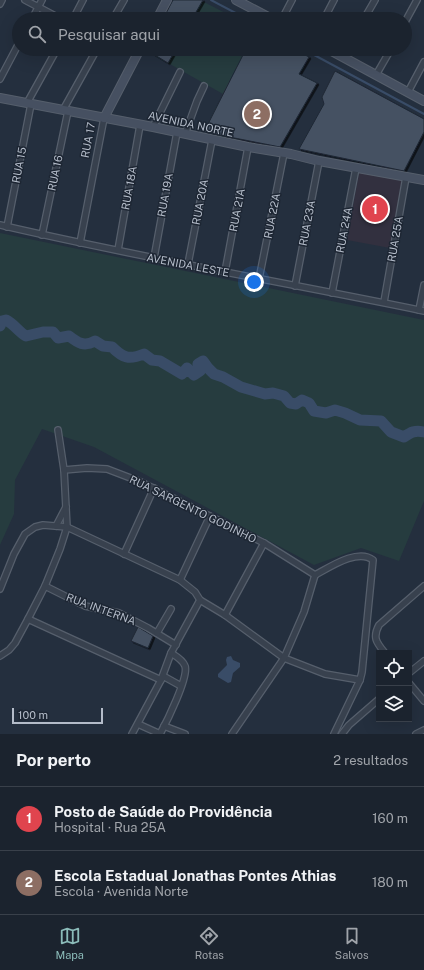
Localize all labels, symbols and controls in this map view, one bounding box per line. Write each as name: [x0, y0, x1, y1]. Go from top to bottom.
search box: [12, 12, 412, 56]
icon: search: [26, 23, 48, 45]
text: Pesquisar aqui: [58, 26, 160, 43]
pin: 2: [244, 99, 270, 129]
street label: AVENIDA NORTE: [147, 109, 235, 139]
street label: RUA 17: [79, 121, 97, 159]
street label: RUA 15: [10, 146, 28, 184]
street label: RUA 16: [45, 154, 65, 192]
street label: RUA 18A: [119, 165, 139, 211]
street label: RUA 19A: [155, 172, 175, 218]
street label: RUA 20A: [190, 178, 210, 226]
street label: RUA 21A: [227, 187, 247, 233]
street label: RUA 22A: [262, 192, 282, 240]
pin: 1: [362, 194, 388, 224]
street label: RUA 23A: [297, 199, 317, 247]
street label: RUA 24A: [334, 206, 354, 254]
street label: RUA 25A: [385, 215, 405, 263]
street label: AVENIDA LESTE: [146, 251, 230, 279]
your location: [244, 272, 264, 292]
street label: RUA SARGENTO GODINHO: [128, 473, 258, 545]
street label: RUA INTERNA: [64, 591, 138, 627]
map controls: [376, 650, 412, 722]
button: locate: [376, 650, 412, 686]
button: layers: [376, 686, 412, 722]
scale bar: [12, 706, 103, 725]
text: 100 m: [18, 709, 48, 721]
text: Por perto: [16, 750, 91, 770]
text: 2 resultados: [333, 753, 408, 768]
text: Posto de Saúde do Providência: [54, 803, 272, 820]
text: 1: [26, 811, 32, 826]
text: 160 m: [372, 811, 408, 826]
text: Hospital · Rua 25A: [54, 820, 166, 835]
text: Escola Estadual Jonathas Pontes Athias: [54, 867, 336, 884]
text: 2: [25, 875, 33, 890]
text: 180 m: [372, 875, 408, 890]
text: Escola · Avenida Norte: [54, 884, 188, 899]
tab: Mapa: [55, 925, 84, 961]
tab: Rotas: [195, 925, 224, 961]
tab: Salvos: [335, 925, 369, 961]

